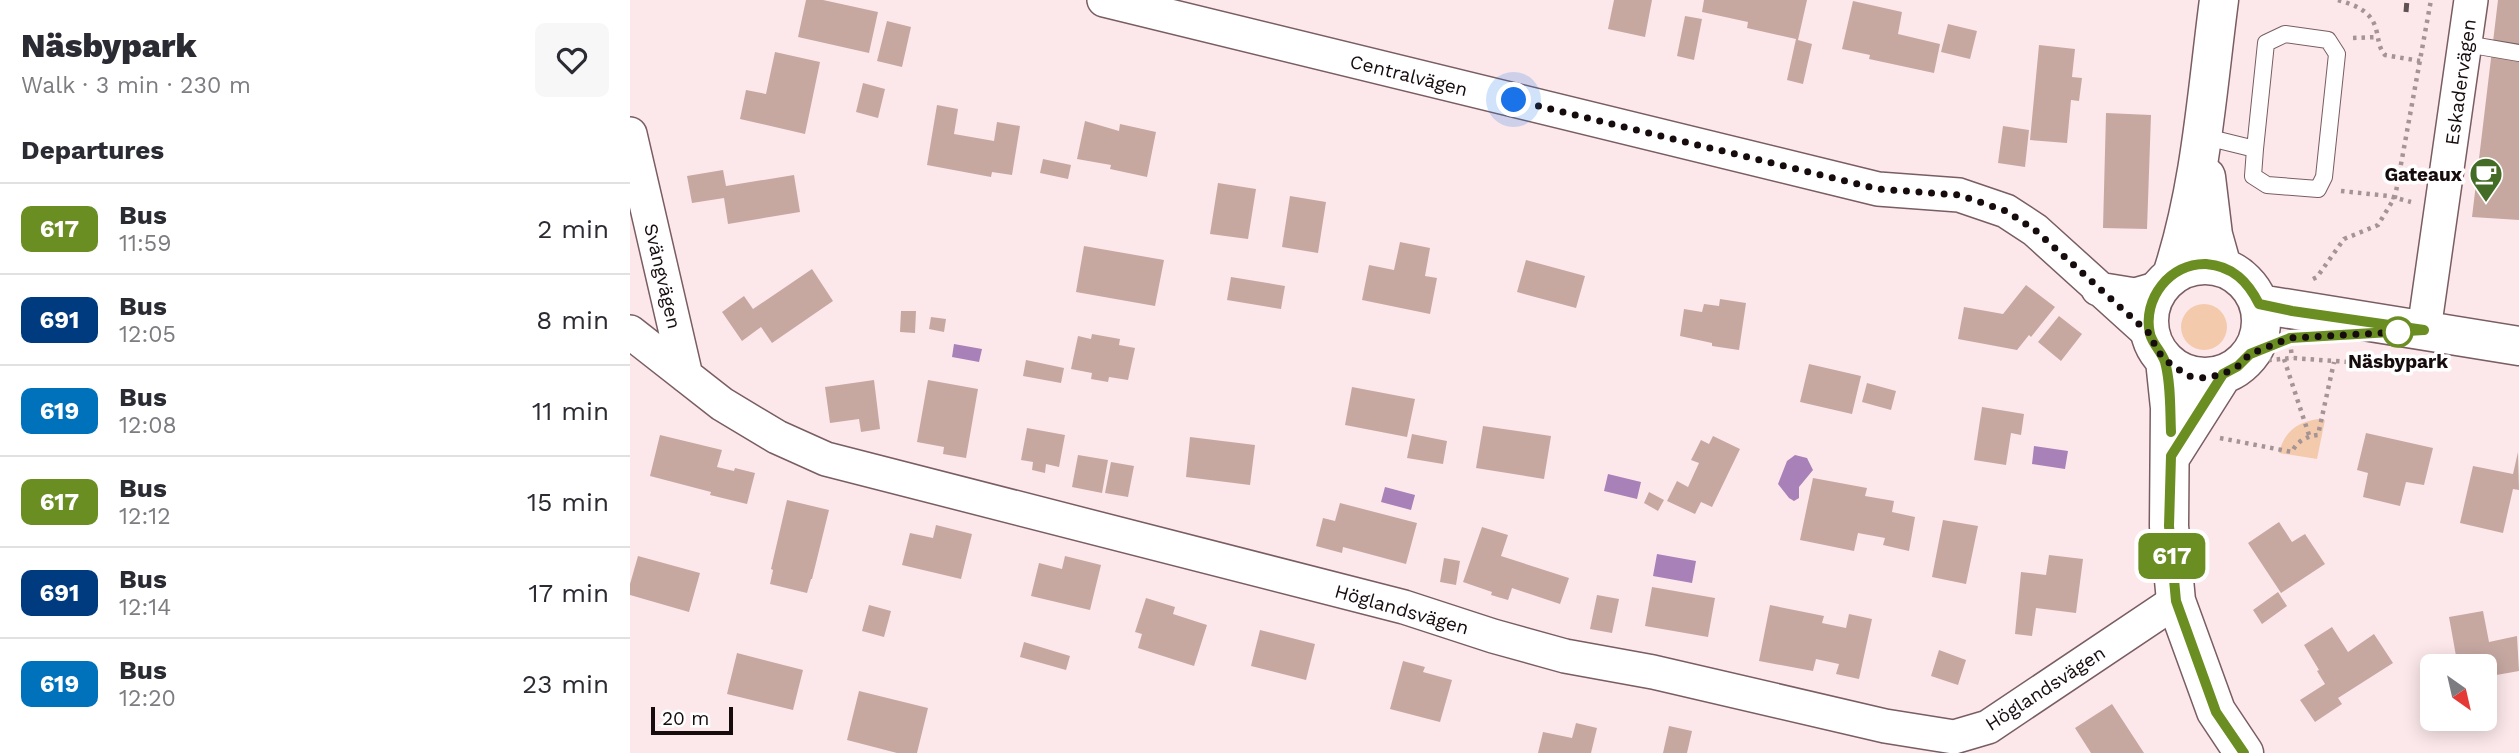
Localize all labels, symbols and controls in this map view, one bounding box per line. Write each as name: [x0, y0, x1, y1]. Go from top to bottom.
street label: Eskadervägen: [2440, 17, 2481, 147]
button: heart: [535, 23, 609, 97]
text: Näsbypark: [21, 26, 197, 65]
street label: Centralvägen: [1348, 50, 1470, 101]
text: Walk · 3 min · 230 m: [21, 72, 251, 99]
your location: [1496, 82, 1531, 117]
text: Departures: [21, 135, 164, 165]
cafe icon: Gateaux: [2467, 155, 2505, 204]
place label: Gateaux: [2384, 163, 2463, 186]
text: Bus: [119, 200, 167, 230]
text: 2 min: [537, 214, 609, 244]
text: 617: [40, 215, 79, 243]
street label: Svängvägen: [639, 221, 686, 331]
text: 11:59: [119, 230, 171, 257]
text: Bus: [119, 291, 167, 321]
text: 8 min: [536, 305, 609, 335]
text: 691: [40, 306, 79, 334]
marker: Näsbypark: [2383, 317, 2413, 347]
text: 12:05: [119, 321, 176, 348]
place label: Näsbypark: [2348, 350, 2448, 373]
text: Bus: [119, 382, 167, 412]
text: 11 min: [532, 396, 609, 426]
text: 619: [40, 397, 79, 425]
text: 12:08: [119, 412, 177, 439]
text: Bus: [119, 473, 167, 503]
text: 15 min: [527, 487, 609, 517]
text: 617: [40, 488, 79, 516]
text: 12:12: [119, 503, 171, 530]
line badge: 617: [2132, 533, 2212, 579]
text: 617: [2152, 542, 2192, 570]
text: Bus: [119, 564, 167, 594]
text: 17 min: [528, 578, 609, 608]
text: 691: [40, 579, 79, 607]
street label: Höglandsvägen: [1332, 579, 1472, 640]
text: 12:14: [119, 594, 171, 621]
street label: Höglandsvägen: [1981, 641, 2110, 736]
north arrow: [2420, 654, 2497, 732]
map controls: [2420, 654, 2497, 731]
text: Bus: [119, 655, 167, 685]
text: 23 min: [522, 669, 609, 699]
text: 619: [40, 670, 79, 698]
text: 12:20: [119, 685, 176, 712]
scale bar: [651, 704, 733, 736]
text: 20 m: [662, 707, 709, 730]

